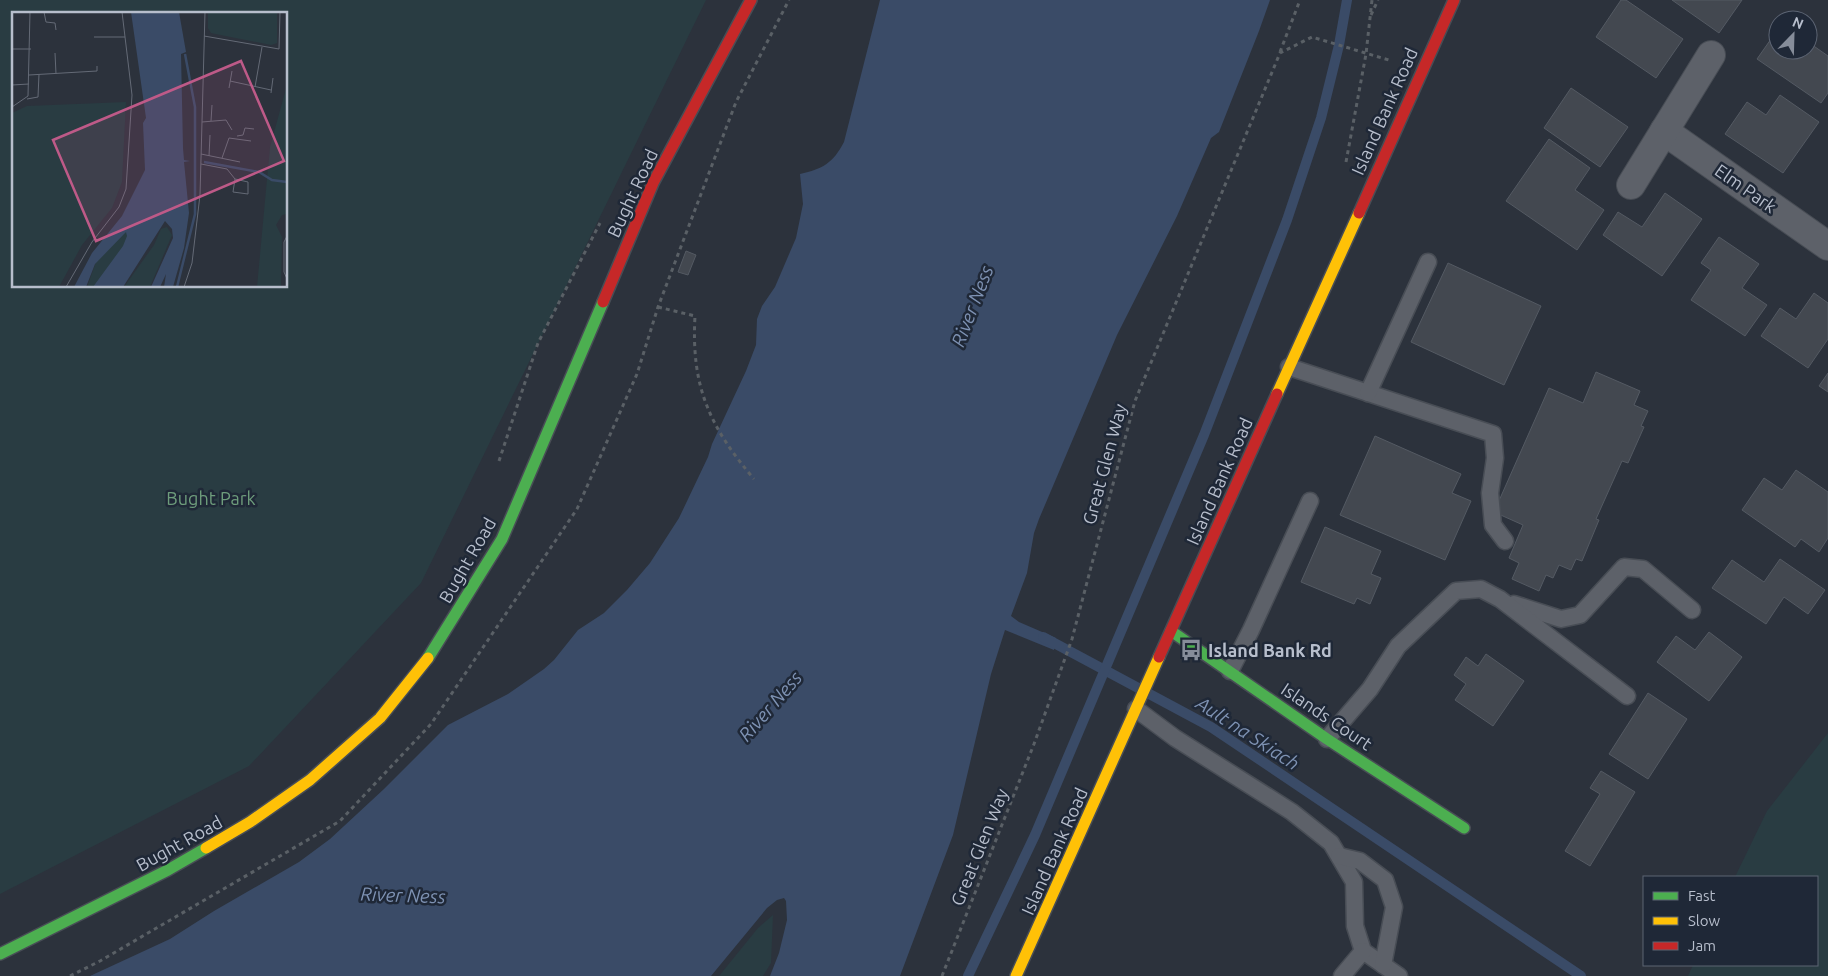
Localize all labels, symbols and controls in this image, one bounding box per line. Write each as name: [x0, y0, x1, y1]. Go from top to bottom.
north arrow: [1768, 10, 1818, 60]
inset map: [12, 12, 288, 288]
text: N: [1790, 14, 1806, 32]
street label: Island Bank Road: [1347, 44, 1421, 178]
street label: Bught Road: [603, 146, 661, 240]
street label: Elm Park: [1711, 160, 1781, 216]
water label: River Ness: [946, 262, 998, 350]
street label: Great Glen Way: [1078, 401, 1130, 527]
street label: Island Bank Road: [1182, 414, 1256, 548]
park label: Bught Park: [166, 488, 256, 508]
street label: Bught Road: [435, 514, 499, 606]
bus stop icon: Island Bank Rd: [1178, 637, 1204, 663]
place label: Island Bank Rd: [1208, 640, 1332, 660]
water label: River Ness: [734, 667, 806, 745]
street label: Islands Court: [1278, 678, 1376, 754]
water label: Ault na Skiach: [1192, 691, 1304, 774]
street label: Island Bank Road: [1017, 784, 1091, 918]
street label: Great Glen Way: [946, 785, 1012, 908]
street label: Bught Road: [133, 811, 225, 875]
legend: [1643, 876, 1818, 966]
water label: River Ness: [360, 883, 446, 907]
text: Fast: [1688, 887, 1716, 904]
text: Slow: [1688, 912, 1721, 929]
text: Jam: [1688, 937, 1716, 954]

